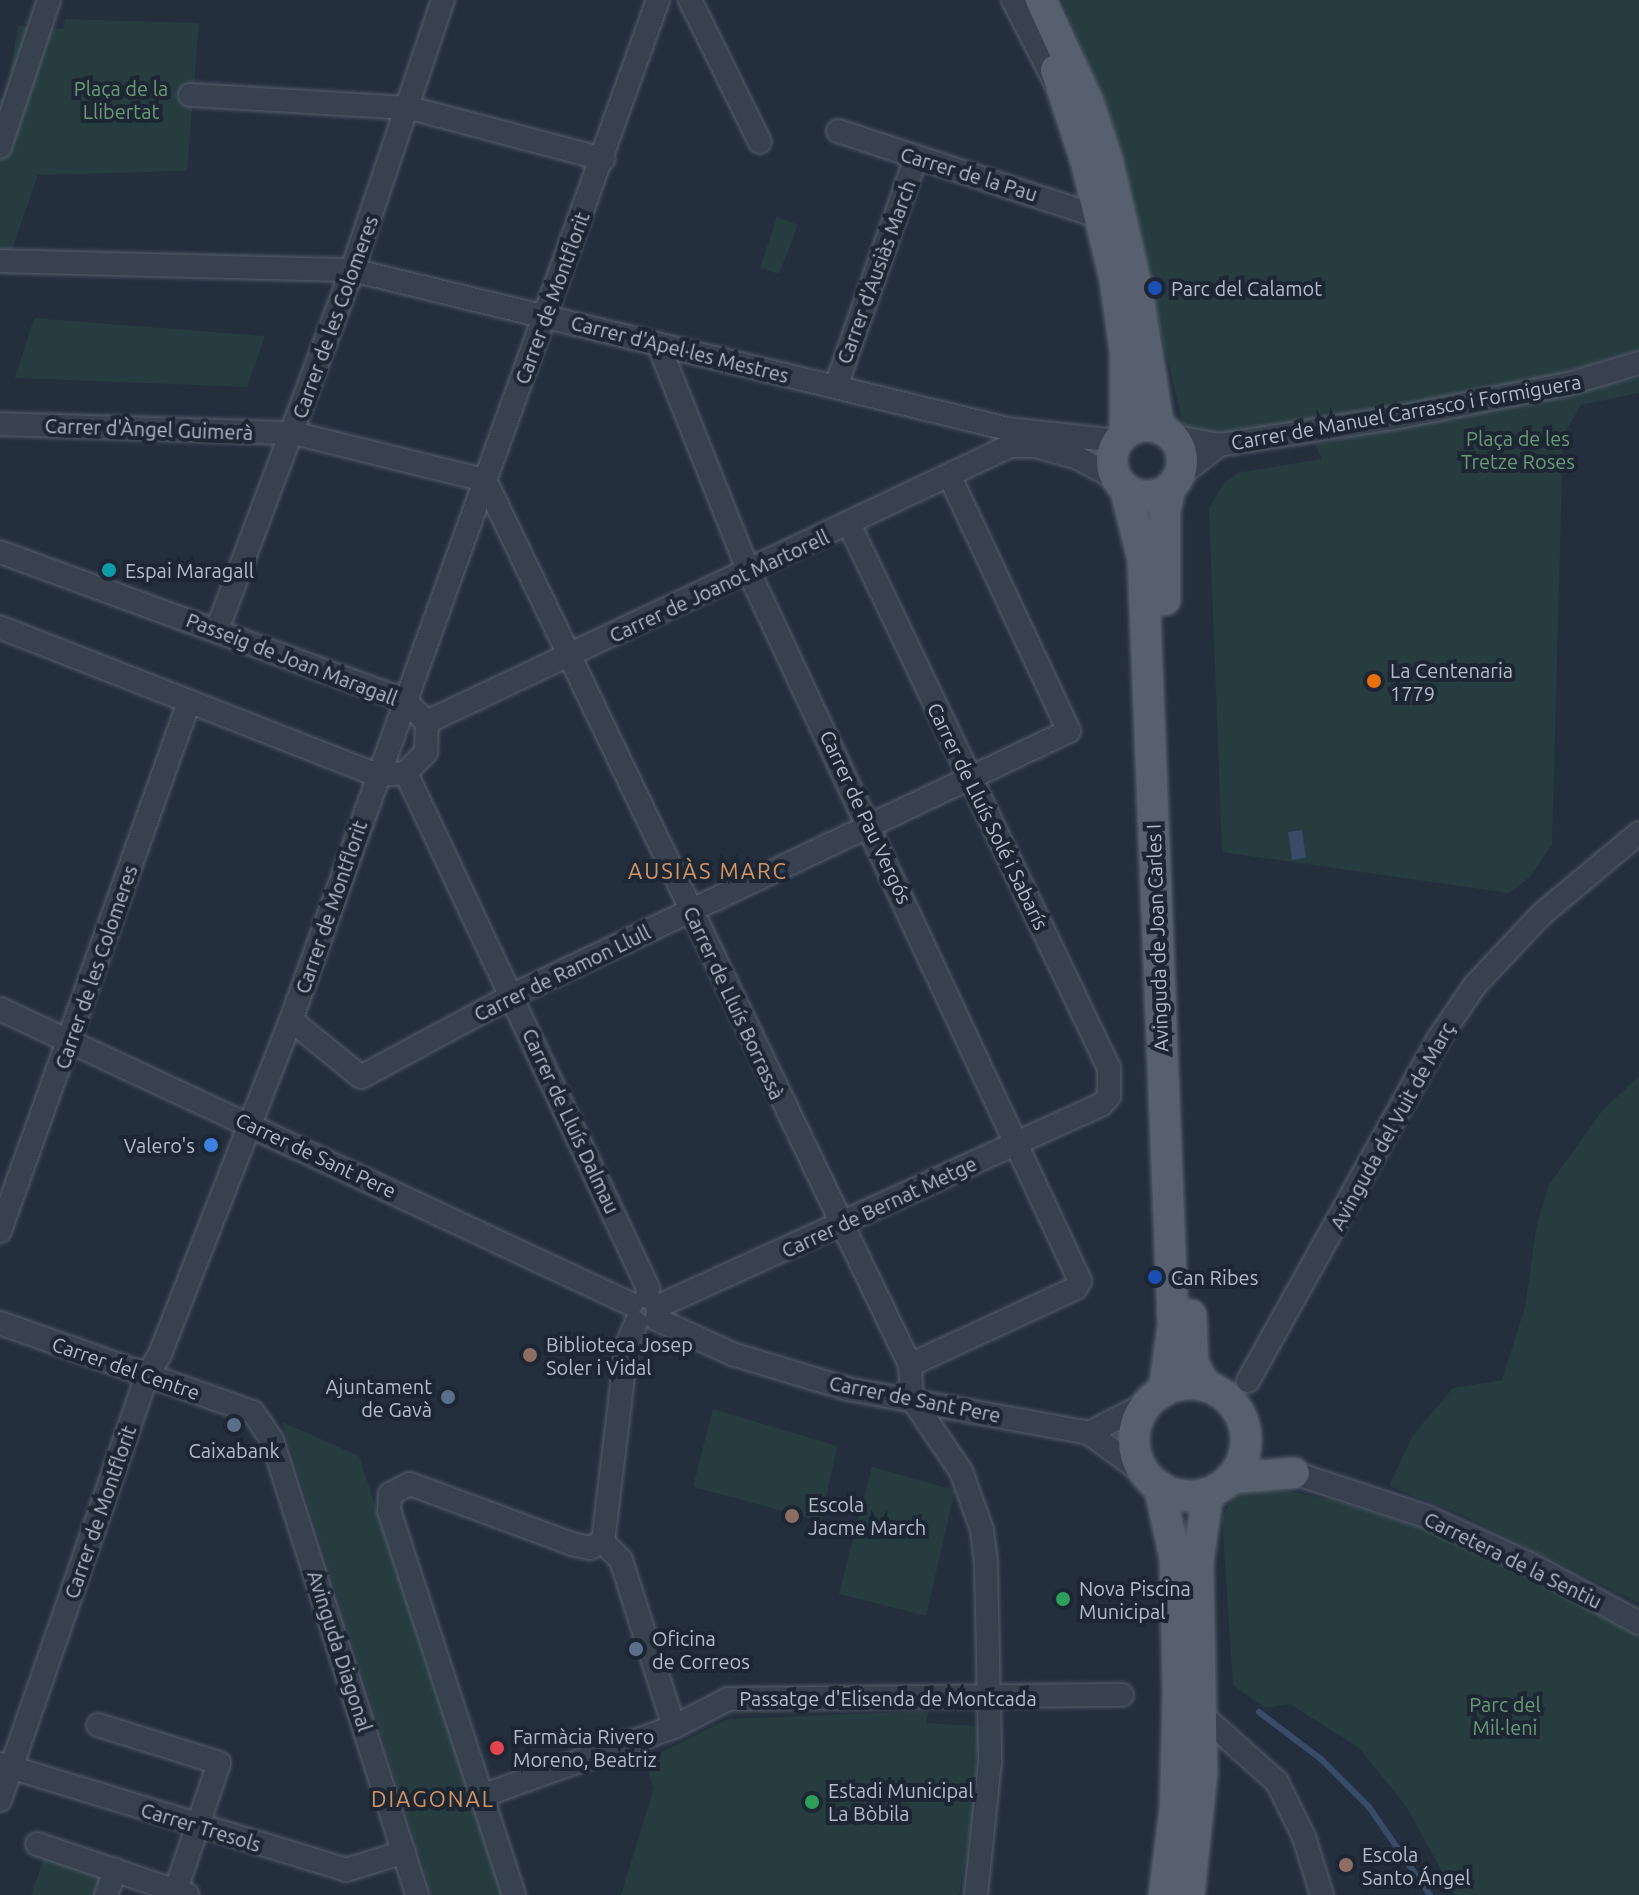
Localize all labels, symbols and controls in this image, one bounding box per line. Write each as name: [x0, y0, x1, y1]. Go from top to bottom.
park label: Plaça de la Llibertat: [74, 76, 168, 123]
street label: Carrer de la Pau: [898, 142, 1040, 206]
street label: Carrer d'Ausiàs March: [832, 177, 920, 367]
street label: Carrer de Montflorit: [510, 209, 594, 387]
street label: Carrer de les Colomeres: [287, 212, 383, 422]
place label: Parc del Calamot: [1171, 276, 1322, 300]
marker: Parc del Calamot: [1146, 279, 1164, 297]
street label: Carrer d'Apel·les Mestres: [569, 310, 791, 388]
street label: Carrer de Manuel Carrasco i Formiguera: [1229, 369, 1583, 455]
street label: Carrer d'Àngel Guimerà: [44, 413, 254, 445]
park label: Plaça de les Tretze Roses: [1461, 426, 1575, 473]
street label: Carrer de Joanot Martorell: [605, 525, 833, 647]
place label: Espai Maragall: [125, 558, 254, 582]
marker: Espai Maragall: [100, 561, 118, 579]
street label: Passeig de Joan Maragall: [183, 608, 401, 710]
place label: La Centenaria 1779: [1390, 658, 1513, 705]
marker: La Centenaria 1779: [1365, 672, 1383, 690]
street label: Carrer de Lluís Solé i Sabarís: [923, 699, 1053, 933]
street label: Carrer de Pau Vergós: [815, 726, 917, 908]
street label: Carrer de Montflorit: [290, 817, 372, 997]
street label: Avinguda de Joan Carles I: [1141, 824, 1173, 1052]
district label: AUSIÀS MARC: [628, 858, 788, 884]
street label: Carrer de les Colomeres: [50, 862, 142, 1072]
street label: Carrer de Lluís Borrassà: [679, 902, 789, 1104]
street label: Carrer de Ramon Llull: [470, 920, 654, 1026]
street label: Avinguda del Vuit de Març: [1325, 1018, 1459, 1234]
street label: Carrer de Lluís Dalmau: [517, 1024, 625, 1218]
street label: Carrer de Sant Pere: [232, 1107, 400, 1203]
place label: Valero's: [124, 1133, 195, 1157]
marker: Valero's: [202, 1136, 220, 1154]
street label: Carrer de Bernat Metge: [778, 1151, 980, 1263]
place label: Can Ribes: [1171, 1265, 1258, 1289]
marker: Can Ribes: [1146, 1268, 1164, 1286]
street label: Carrer del Centre: [49, 1331, 203, 1405]
place label: Biblioteca Josep Soler i Vidal: [546, 1332, 693, 1379]
marker: Biblioteca Josep Soler i Vidal: [521, 1346, 539, 1364]
street label: Carrer de Sant Pere: [827, 1371, 1003, 1427]
place label: Ajuntament de Gavà: [326, 1374, 432, 1421]
marker: Ajuntament de Gavà: [439, 1388, 457, 1406]
marker: Caixabank: [225, 1416, 243, 1434]
street label: Carrer de Montflorit: [59, 1422, 141, 1602]
place label: Caixabank: [188, 1438, 280, 1462]
place label: Escola Jacme March: [808, 1492, 926, 1539]
marker: Escola Jacme March: [783, 1507, 801, 1525]
street label: Carretera de la Sentiu: [1420, 1507, 1606, 1613]
street label: Avinguda Diagonal: [303, 1568, 377, 1734]
place label: Nova Piscina Municipal: [1079, 1576, 1191, 1623]
marker: Nova Piscina Municipal: [1054, 1590, 1072, 1608]
place label: Oficina de Correos: [652, 1626, 750, 1673]
marker: Oficina de Correos: [627, 1640, 645, 1658]
street label: Passatge d'Elisenda de Montcada: [739, 1686, 1037, 1710]
park label: Parc del Mil·leni: [1469, 1693, 1541, 1740]
place label: Farmàcia Rivero Moreno, Beatriz: [513, 1724, 657, 1771]
marker: Farmàcia Rivero Moreno, Beatriz: [488, 1739, 506, 1757]
place label: Estadi Municipal La Bòbila: [828, 1778, 974, 1825]
district label: DIAGONAL: [371, 1786, 495, 1812]
marker: Estadi Municipal La Bòbila: [803, 1793, 821, 1811]
street label: Carrer Tresols: [138, 1797, 264, 1857]
place label: Escola Santo Ángel: [1362, 1842, 1470, 1889]
marker: Escola Santo Ángel: [1337, 1856, 1355, 1874]

